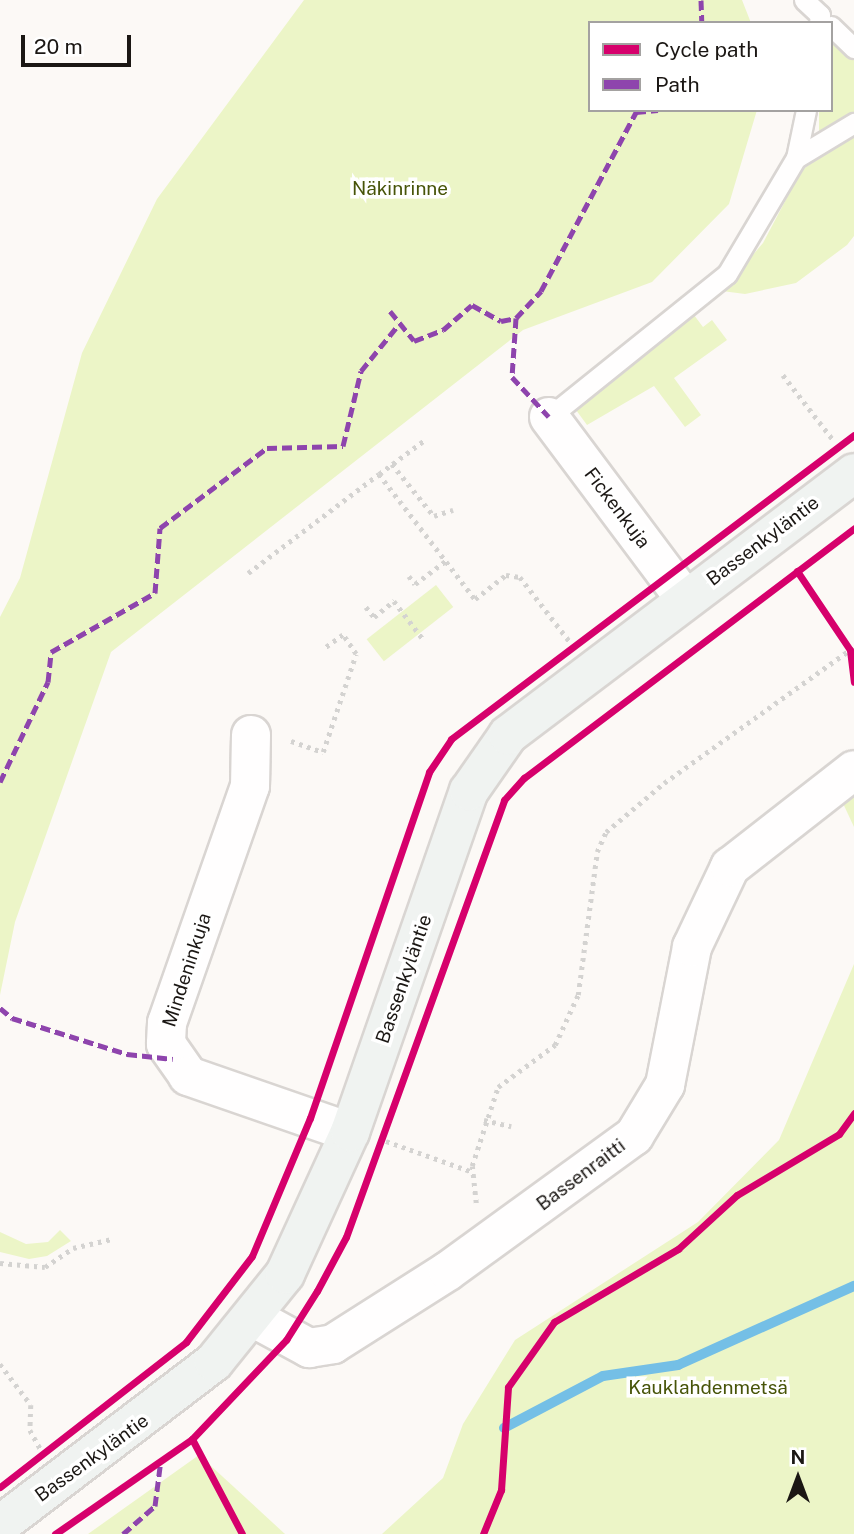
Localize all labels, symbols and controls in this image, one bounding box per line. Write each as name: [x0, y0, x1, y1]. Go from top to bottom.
scale bar: [24, 21, 135, 65]
legend: [588, 21, 833, 112]
text: 20 m: [34, 34, 83, 59]
text: Cycle path: [655, 37, 758, 62]
text: Path: [655, 72, 700, 97]
park label: Näkinrinne: [352, 178, 448, 200]
street label: Fickenkuja: [579, 463, 655, 553]
street label: Bassenkyläntie: [702, 491, 824, 591]
street label: Mindeninkuja: [158, 910, 216, 1030]
street label: Bassenkyläntie: [371, 912, 437, 1046]
street label: Bassenraitti: [532, 1134, 630, 1216]
park label: Kauklahdenmetsä: [628, 1377, 788, 1399]
street label: Bassenkyläntie: [31, 1409, 153, 1507]
north arrow: [763, 1443, 833, 1513]
text: N: [791, 1446, 805, 1468]

